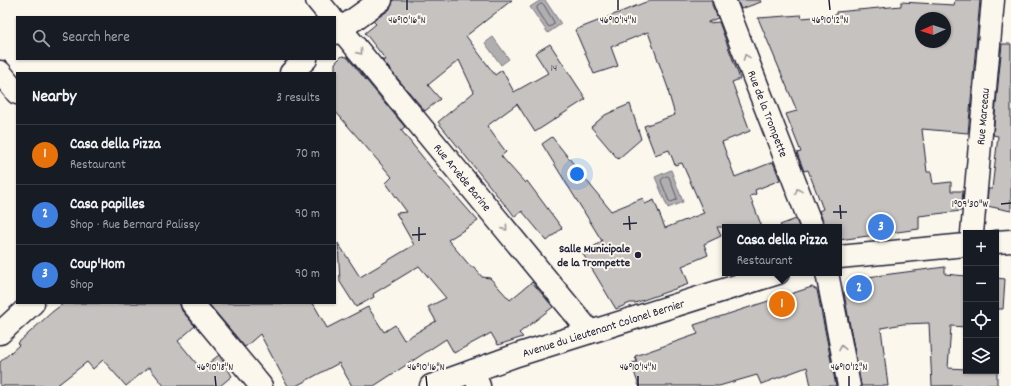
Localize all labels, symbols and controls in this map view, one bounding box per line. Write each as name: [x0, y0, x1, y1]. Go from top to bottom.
north arrow: [915, 12, 951, 48]
text: 46°10'16"N: [388, 14, 426, 28]
text: 46°10'14"N: [600, 14, 636, 28]
text: 46°10'12"N: [812, 14, 849, 28]
search box: [16, 16, 336, 60]
icon: search: [30, 27, 52, 49]
text: Search here: [62, 27, 130, 49]
one-way arrow: [355, 48, 362, 55]
one-way arrow: [742, 53, 750, 60]
house number: 14: [551, 62, 557, 76]
street label: Rue de la Trompette: [742, 68, 791, 160]
text: Nearby: [32, 86, 76, 110]
street label: Rue Marceau: [973, 87, 995, 146]
text: 3 results: [276, 89, 320, 108]
text: Casa della Pizza: [70, 134, 160, 156]
street label: Rue Arvède Barine: [429, 141, 494, 216]
text: 1: [44, 145, 46, 164]
text: 70 m: [296, 145, 320, 164]
text: Restaurant: [70, 156, 126, 175]
your location: [567, 164, 587, 184]
one-way arrow: [795, 187, 803, 194]
text: Casa papilles: [70, 194, 145, 216]
text: 1°09'30"W: [952, 198, 989, 212]
text: 2: [42, 205, 48, 224]
text: 90 m: [295, 205, 320, 224]
pin: 3: [868, 212, 894, 242]
text: Shop · Rue Bernard Palissy: [70, 216, 199, 235]
one-way arrow: [500, 224, 507, 231]
popup: [722, 224, 842, 276]
text: Casa della Pizza: [737, 230, 827, 252]
map controls: [963, 230, 999, 374]
button: +: [963, 230, 999, 266]
place label: Salle Municipale de la Trompette: [557, 241, 631, 272]
marker: Salle Municipale de la Trompette: [633, 250, 643, 260]
text: Restaurant: [737, 252, 793, 271]
text: Coup'Hom: [70, 254, 125, 276]
text: 3: [42, 265, 48, 284]
text: 90 m: [295, 265, 320, 284]
button: −: [963, 266, 999, 302]
pin: 2: [846, 273, 872, 303]
text: Shop: [70, 276, 93, 295]
pin: 1: [769, 289, 795, 319]
street label: Avenue du Lieutenant Colonel Bernier: [521, 296, 688, 363]
button: locate: [963, 302, 999, 338]
button: layers: [963, 338, 999, 374]
one-way arrow: [838, 345, 846, 351]
text: 46°10'18"N: [197, 361, 233, 375]
text: 46°10'16"N: [407, 361, 445, 375]
text: 46°10'14"N: [620, 361, 656, 375]
text: 46°10'12"N: [831, 361, 868, 375]

